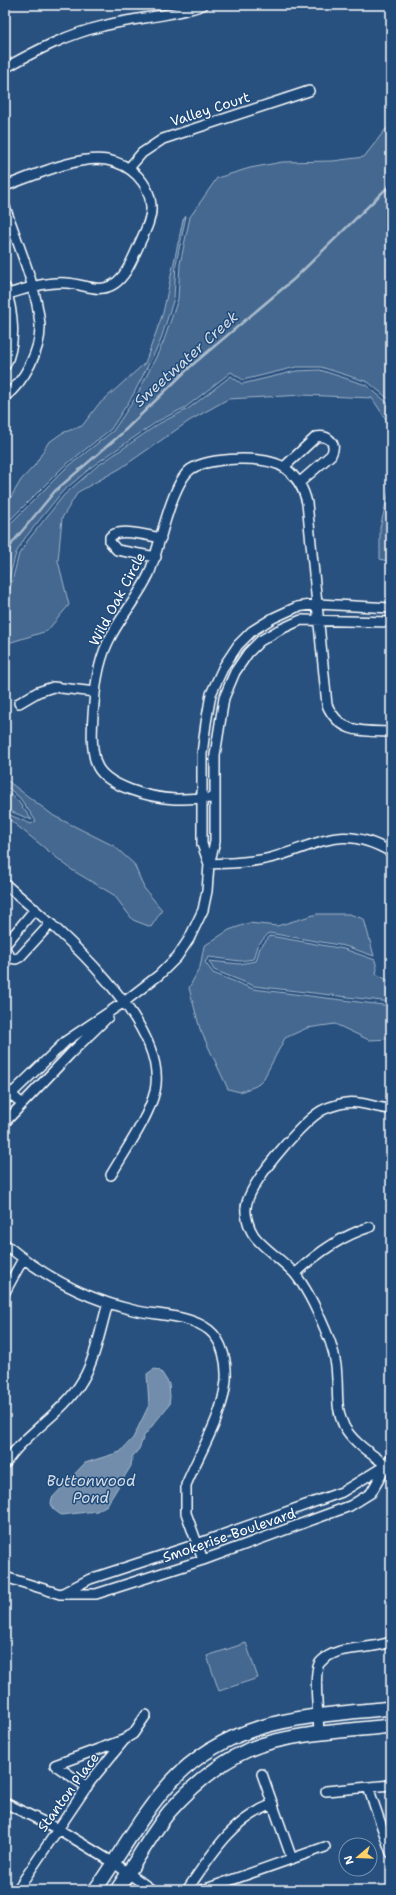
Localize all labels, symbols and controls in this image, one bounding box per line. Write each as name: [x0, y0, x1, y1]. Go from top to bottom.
street label: Valley Court: [168, 88, 252, 130]
water label: Sweetwater Creek: [130, 307, 243, 411]
street label: Wild Oak Circle: [85, 549, 149, 649]
water label: Buttonwood Pond: [46, 1471, 136, 1508]
street label: Smokerise Boulevard: [160, 1504, 298, 1566]
street label: Stanton Place: [33, 1749, 103, 1835]
north arrow: [338, 1837, 378, 1877]
text: N: [340, 1853, 358, 1867]

